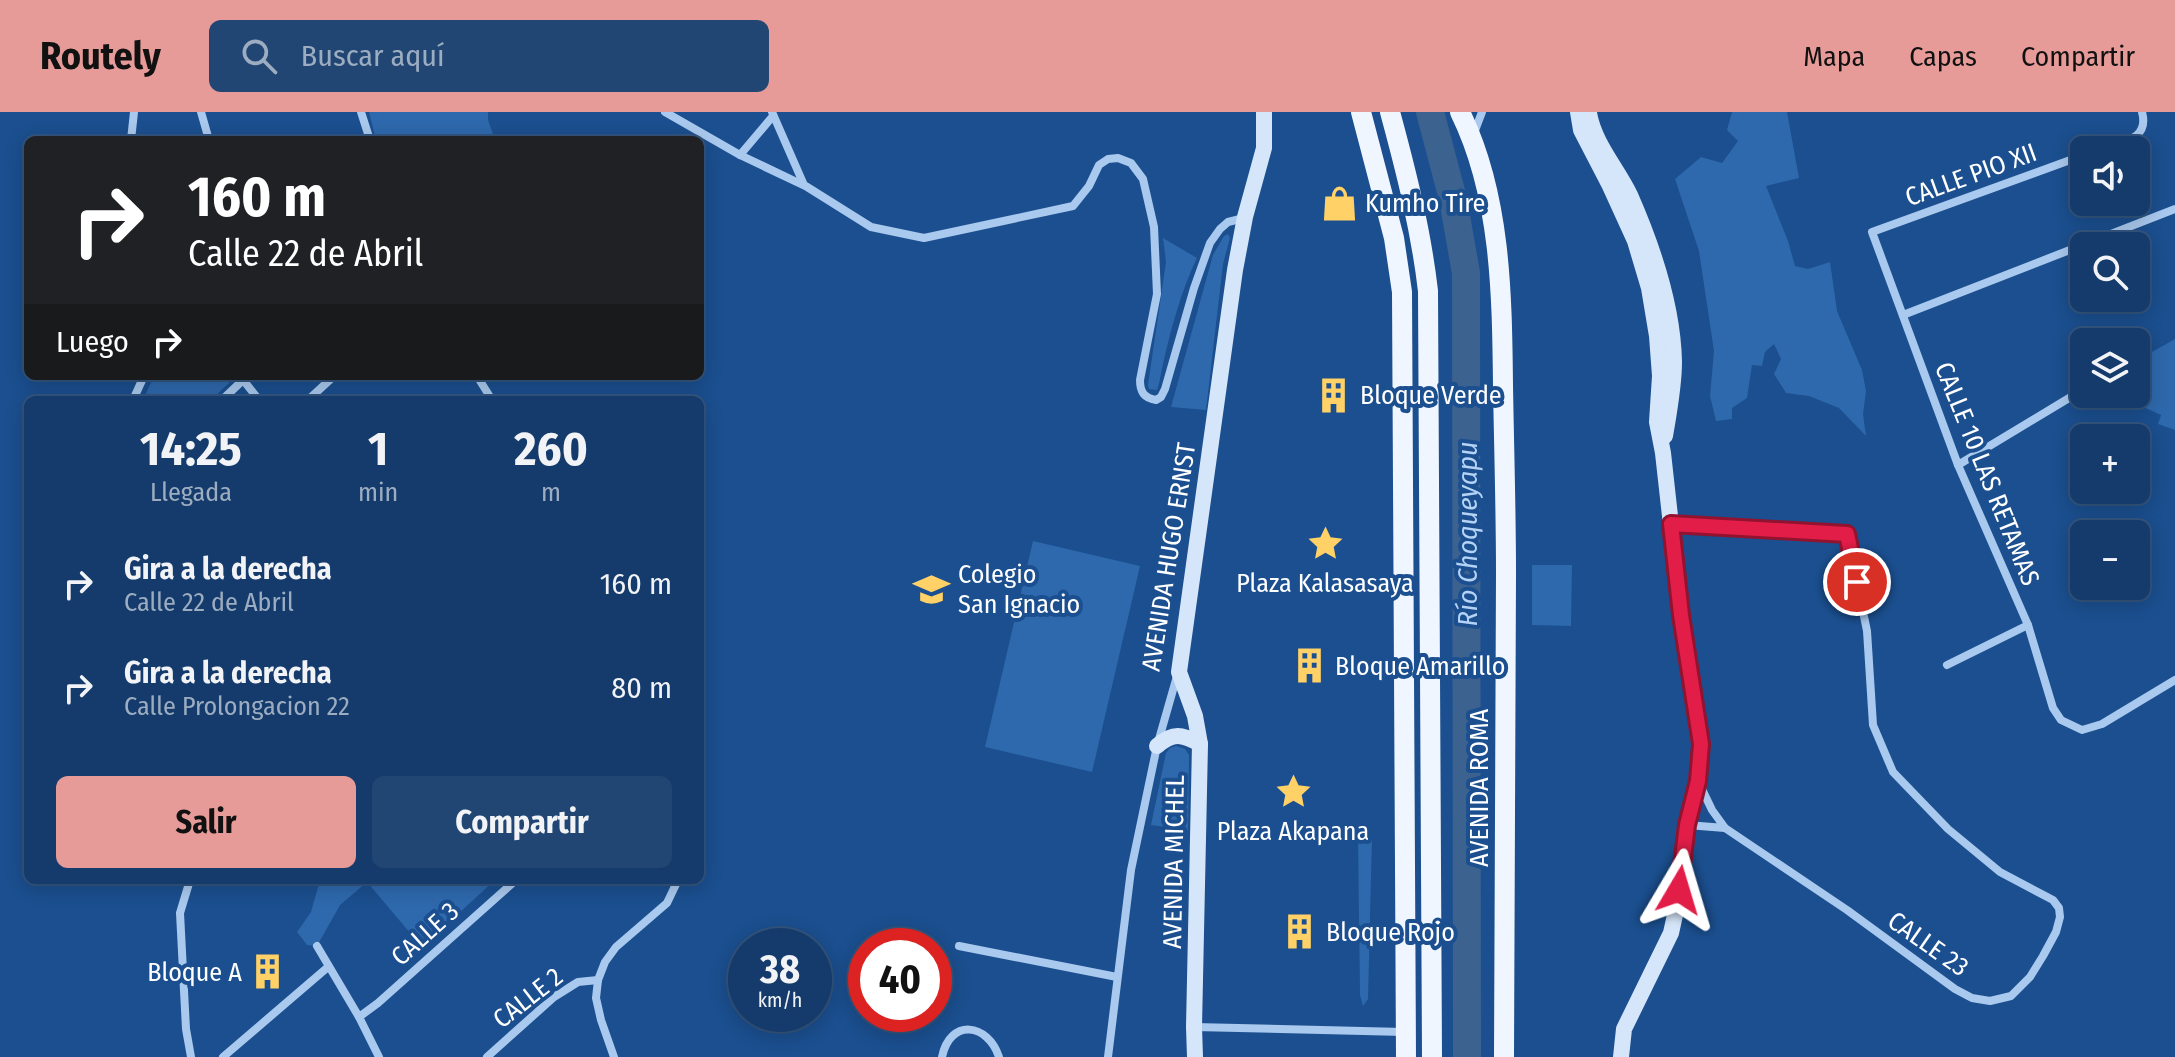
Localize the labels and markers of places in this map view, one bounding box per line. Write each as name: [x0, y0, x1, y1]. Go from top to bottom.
shop icon: Kumho Tire: [1320, 184, 1358, 222]
place label: Kumho Tire: [1365, 188, 1485, 219]
building icon: Bloque Verde: [1315, 376, 1353, 414]
place label: Bloque Verde: [1360, 380, 1502, 411]
place icon: Plaza Kalasasaya: [1306, 525, 1344, 563]
pin: [1823, 548, 1891, 616]
place label: Colegio San Ignacio: [958, 559, 1080, 620]
place label: Plaza Kalasasaya: [1236, 568, 1414, 599]
school or university icon: Colegio San Ignacio: [913, 570, 951, 608]
building icon: Bloque Amarillo: [1290, 647, 1328, 685]
place label: Bloque Amarillo: [1335, 651, 1505, 682]
place icon: Plaza Akapana: [1274, 773, 1312, 811]
place label: Plaza Akapana: [1217, 816, 1369, 847]
building icon: Bloque Rojo: [1281, 913, 1319, 951]
place label: Bloque Rojo: [1326, 917, 1455, 948]
building icon: Bloque A: [249, 953, 287, 991]
place label: Bloque A: [147, 957, 242, 988]

